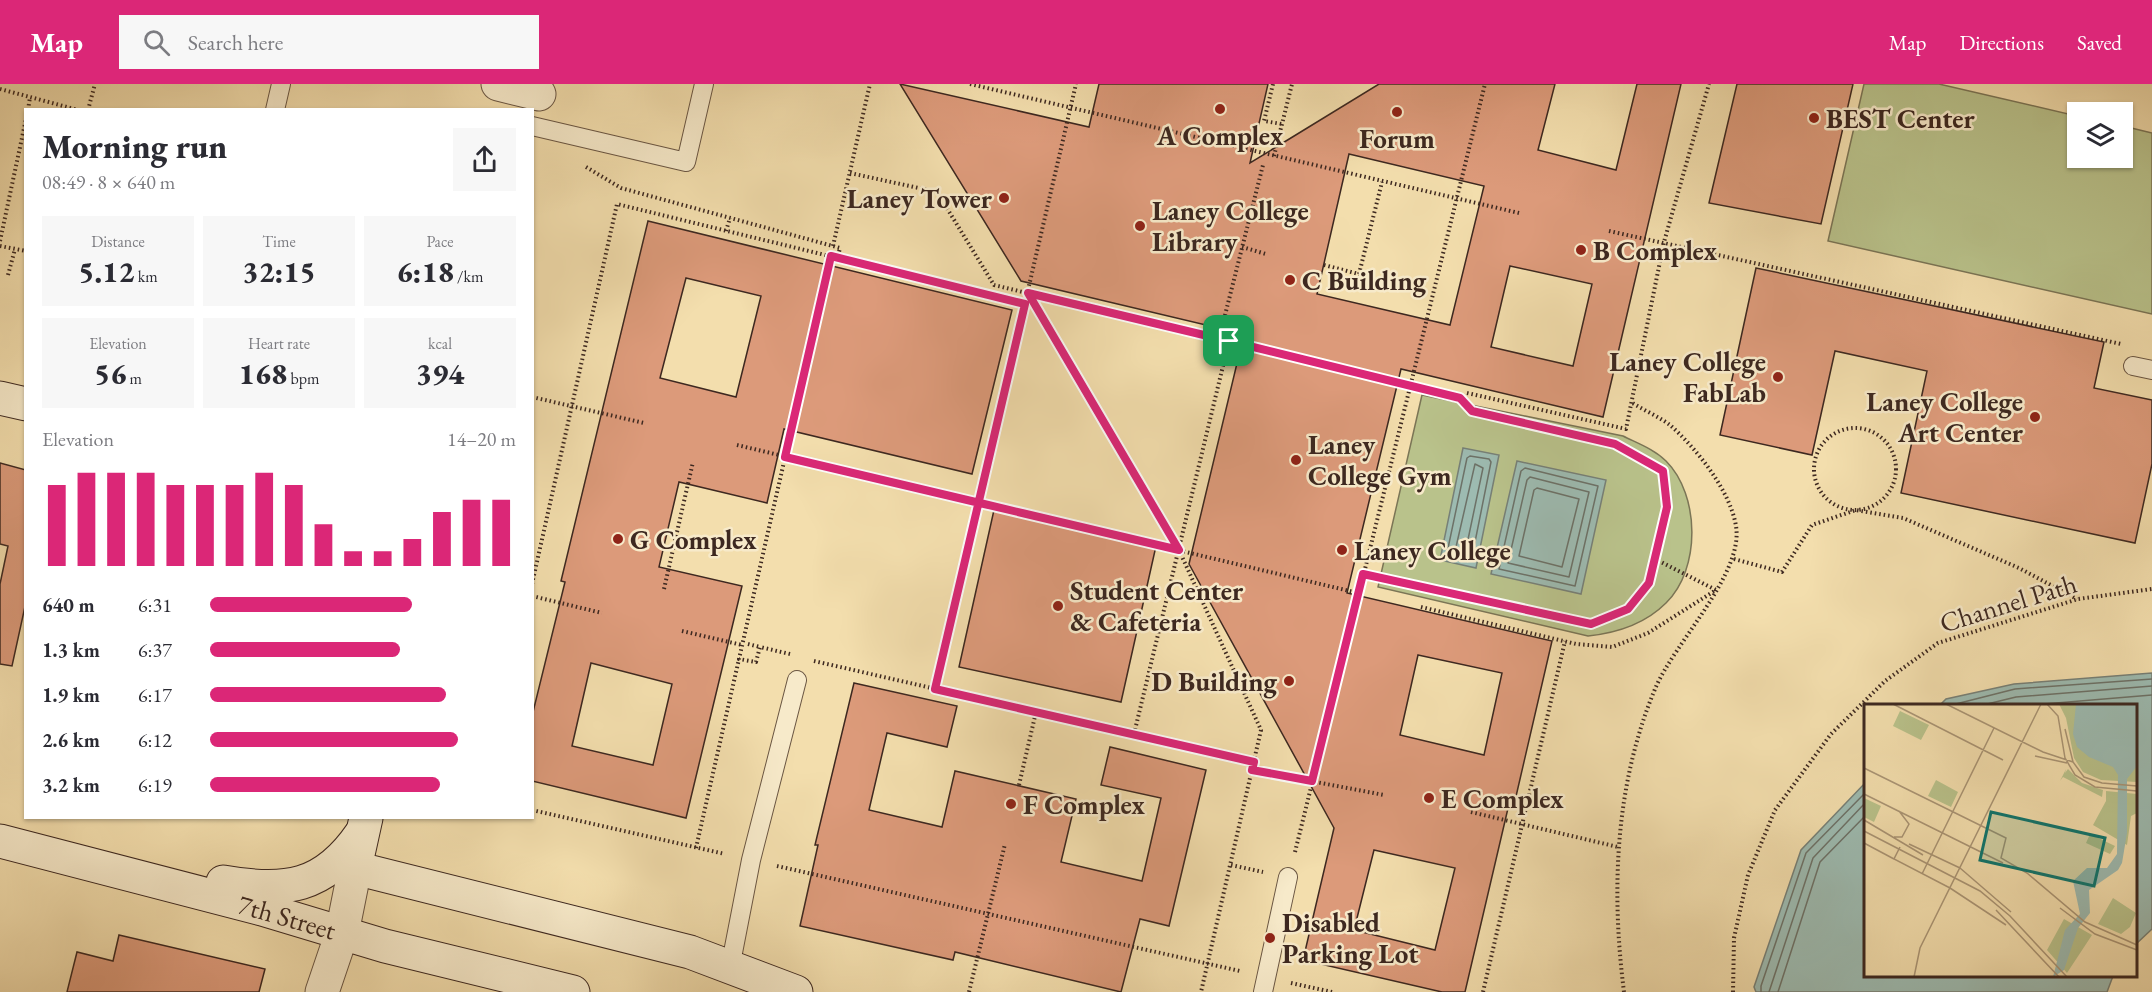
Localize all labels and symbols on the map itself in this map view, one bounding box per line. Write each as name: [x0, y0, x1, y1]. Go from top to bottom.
place label: BEST Center: [1826, 101, 1976, 136]
marker: A Complex: [1213, 102, 1227, 116]
marker: Forum: [1390, 105, 1404, 119]
marker: BEST Center: [1807, 111, 1821, 125]
place label: A Complex: [1156, 118, 1284, 153]
place label: Forum: [1359, 121, 1435, 156]
place label: Laney Tower: [847, 181, 993, 216]
marker: Laney Tower: [997, 191, 1011, 205]
place label: Laney College Library: [1152, 193, 1309, 259]
marker: Laney College Library: [1133, 219, 1147, 233]
place label: B Complex: [1593, 233, 1717, 268]
marker: B Complex: [1574, 243, 1588, 257]
place label: C Building: [1302, 263, 1427, 298]
marker: C Building: [1283, 273, 1297, 287]
pin: [1203, 315, 1254, 366]
place label: Laney College FabLab: [1609, 344, 1766, 410]
marker: Laney College FabLab: [1771, 370, 1785, 384]
place label: Laney College Art Center: [1866, 384, 2024, 450]
marker: Laney College Art Center: [2028, 410, 2042, 424]
place label: Laney College Gym: [1308, 427, 1452, 493]
marker: Laney College Gym: [1289, 453, 1303, 467]
place label: G Complex: [630, 522, 757, 557]
marker: G Complex: [611, 532, 625, 546]
place label: Laney College: [1354, 533, 1511, 568]
marker: Laney College: [1335, 543, 1349, 557]
street label: Channel Path: [1935, 566, 2081, 640]
place label: Student Center & Cafeteria: [1070, 573, 1244, 639]
marker: Student Center & Cafeteria: [1051, 599, 1065, 613]
place label: D Building: [1151, 664, 1277, 699]
marker: D Building: [1282, 674, 1296, 688]
inset map: [1864, 704, 2137, 977]
place label: E Complex: [1441, 781, 1564, 816]
place label: F Complex: [1023, 787, 1145, 822]
marker: E Complex: [1422, 791, 1436, 805]
marker: F Complex: [1004, 797, 1018, 811]
street label: 7th Street: [234, 886, 340, 948]
place label: Disabled Parking Lot: [1282, 905, 1418, 971]
marker: Disabled Parking Lot: [1263, 931, 1277, 945]

